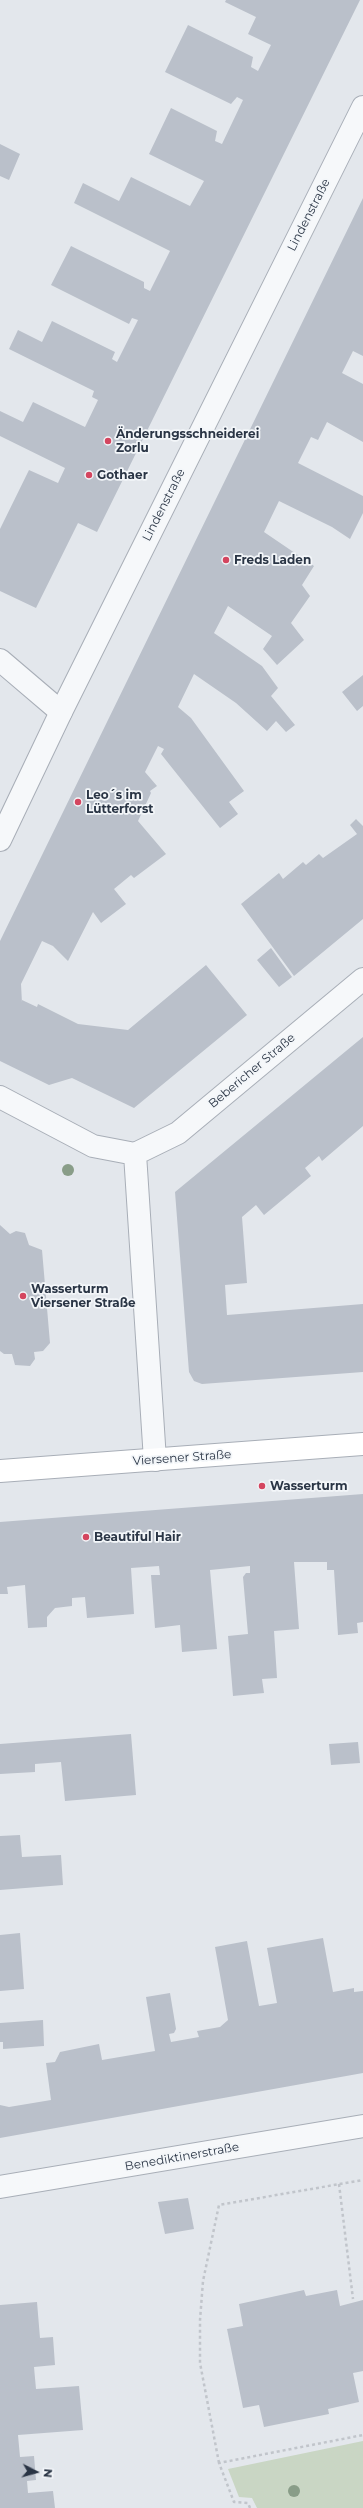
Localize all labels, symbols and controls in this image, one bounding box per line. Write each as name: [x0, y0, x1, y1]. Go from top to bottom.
street label: Lindenstraße: [285, 176, 333, 254]
place label: Änderungsschneiderei Zorlu: [116, 427, 259, 455]
marker: Änderungsschneiderei Zorlu: [103, 436, 113, 446]
street label: Lindenstraße: [140, 466, 188, 544]
place label: Gothaer: [97, 468, 148, 482]
marker: Gothaer: [84, 470, 94, 480]
place label: Freds Laden: [234, 553, 311, 567]
marker: Freds Laden: [221, 555, 231, 565]
place label: Leo´s im Lütterforst: [86, 788, 153, 816]
marker: Leo´s im Lütterforst: [73, 797, 83, 807]
street label: Bebericher Straße: [206, 1031, 298, 1111]
place label: Wasserturm Viersener Straße: [31, 1282, 136, 1310]
marker: Wasserturm Viersener Straße: [18, 1291, 28, 1301]
street label: Viersener Straße: [132, 1447, 232, 1469]
place label: Wasserturm: [270, 1479, 348, 1493]
marker: Wasserturm: [257, 1481, 267, 1491]
place label: Beautiful Hair: [94, 1530, 181, 1544]
marker: Beautiful Hair: [81, 1532, 91, 1542]
street label: Benediktinerstraße: [124, 2140, 240, 2174]
north arrow: [16, 2452, 56, 2492]
text: N: [41, 2468, 55, 2478]

